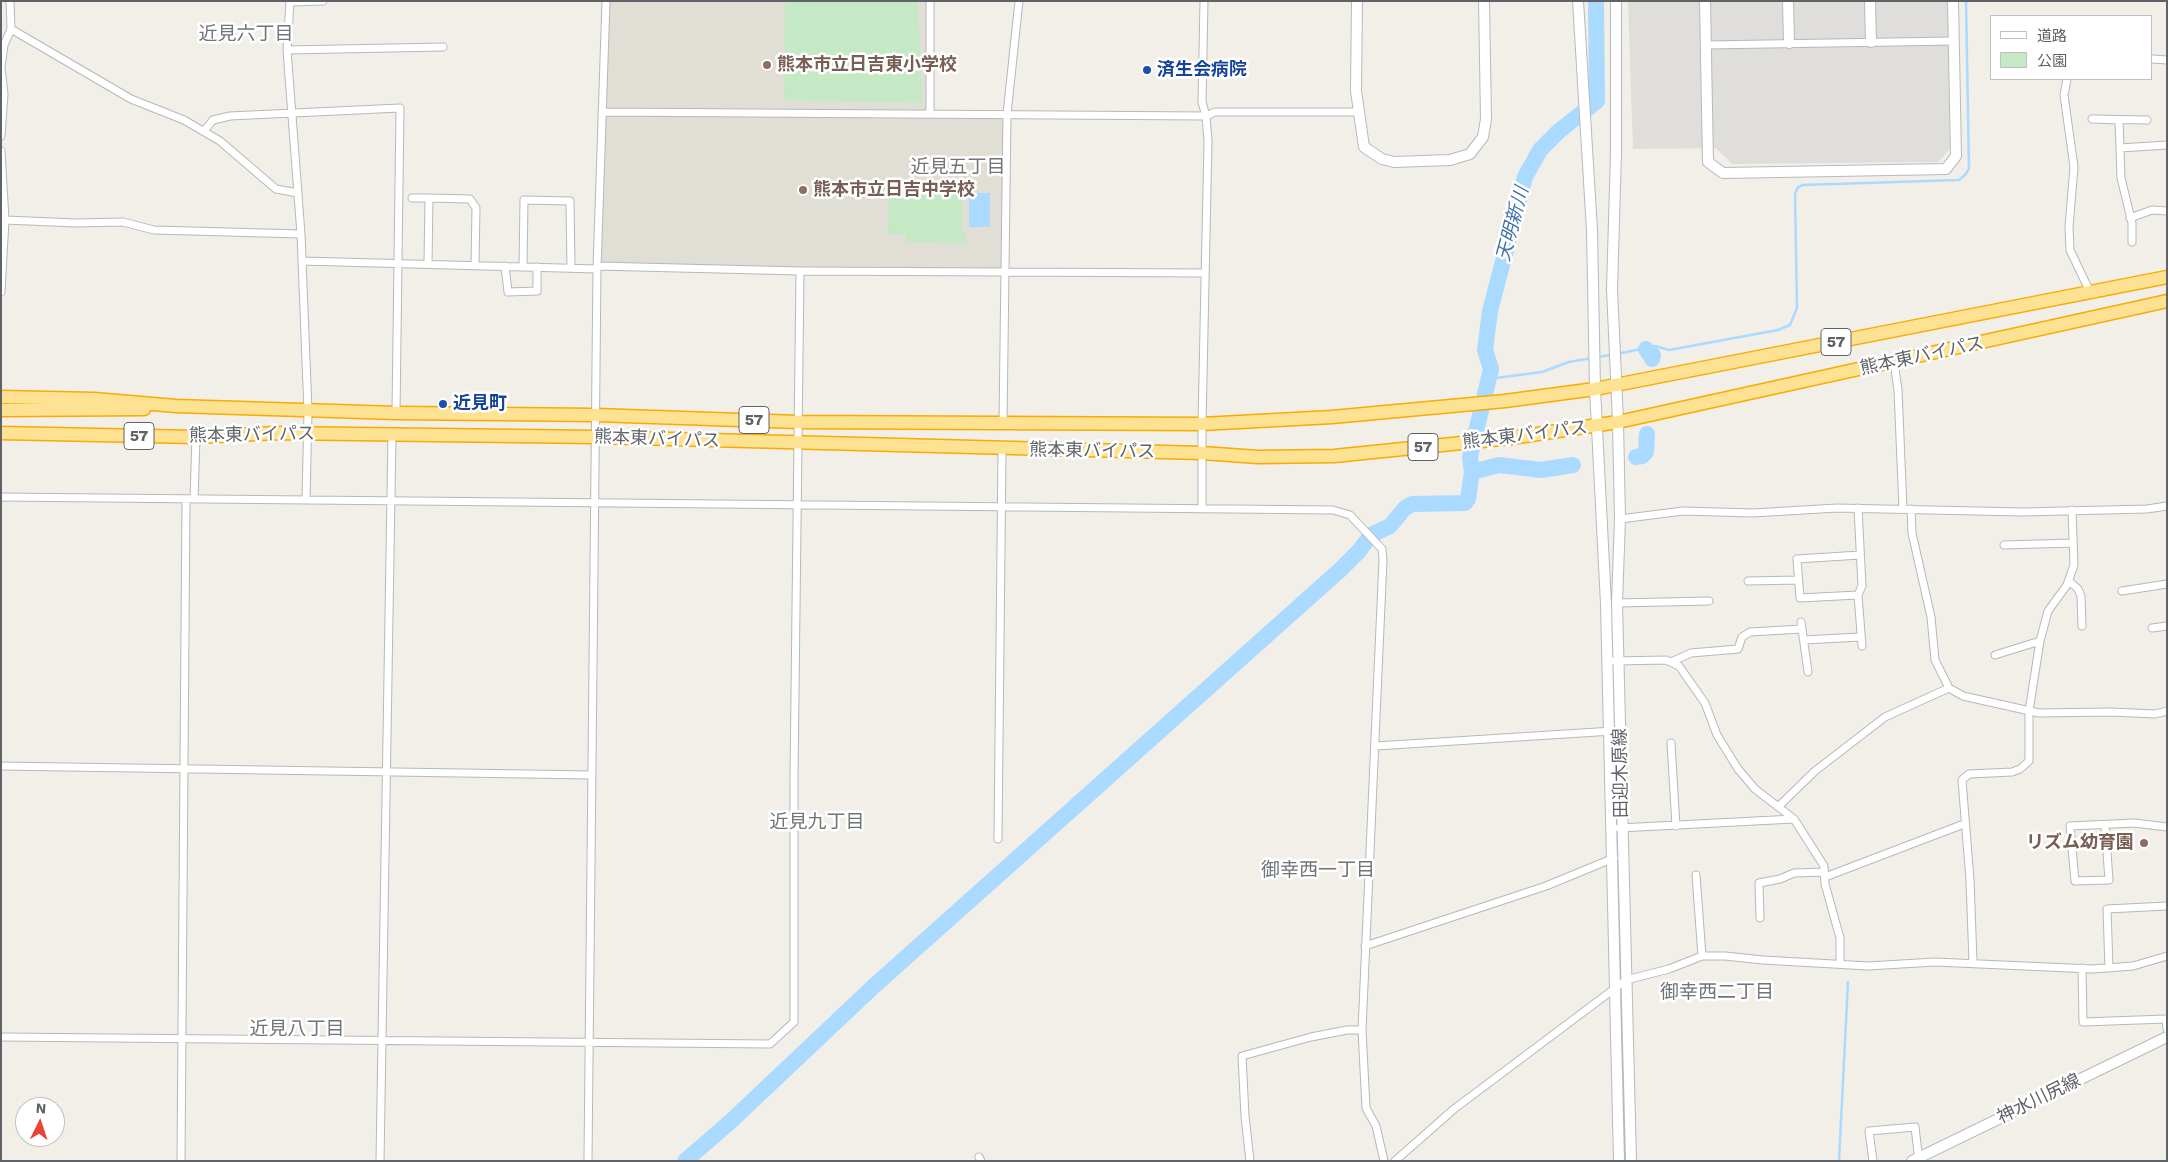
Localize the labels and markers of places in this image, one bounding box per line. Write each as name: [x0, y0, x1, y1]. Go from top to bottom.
place label: 熊本市立日吉東小学校: [777, 54, 957, 76]
marker: 熊本市立日吉東小学校: [761, 59, 773, 71]
place label: 済生会病院: [1157, 59, 1247, 81]
marker: 済生会病院: [1141, 64, 1153, 76]
place label: 熊本市立日吉中学校: [813, 179, 975, 201]
marker: 熊本市立日吉中学校: [797, 184, 809, 196]
place label: 近見町: [453, 393, 507, 415]
marker: 近見町: [437, 398, 449, 410]
place label: リズム幼育園: [2026, 832, 2134, 854]
marker: リズム幼育園: [2138, 837, 2150, 849]

